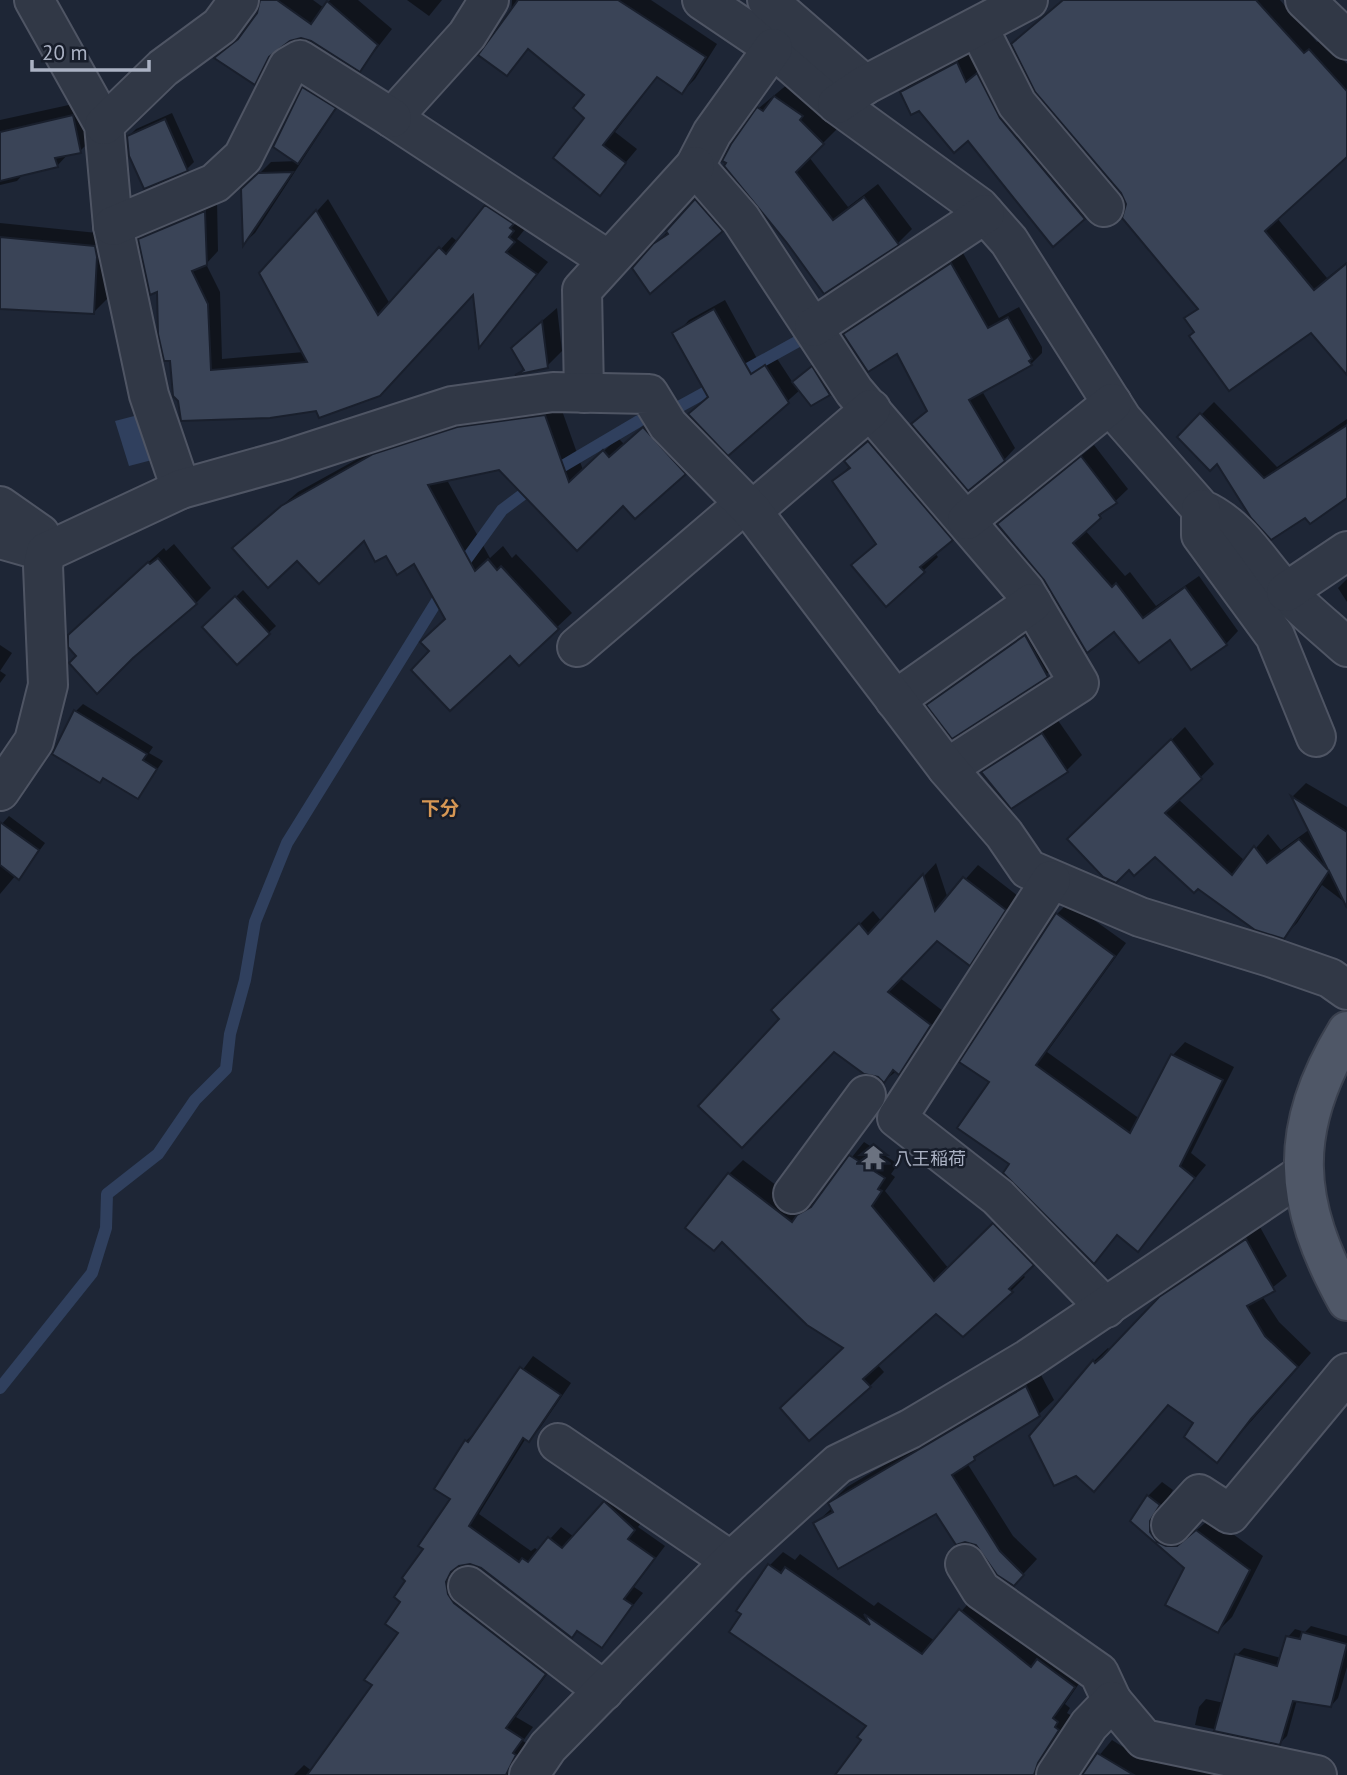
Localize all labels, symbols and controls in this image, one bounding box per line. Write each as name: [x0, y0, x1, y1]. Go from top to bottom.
scale bar: [32, 28, 149, 72]
text: 20 m: [42, 39, 88, 66]
district label: 下分: [421, 796, 459, 820]
temple icon: 八王稲荷: [860, 1144, 888, 1172]
place label: 八王稲荷: [894, 1147, 966, 1170]

